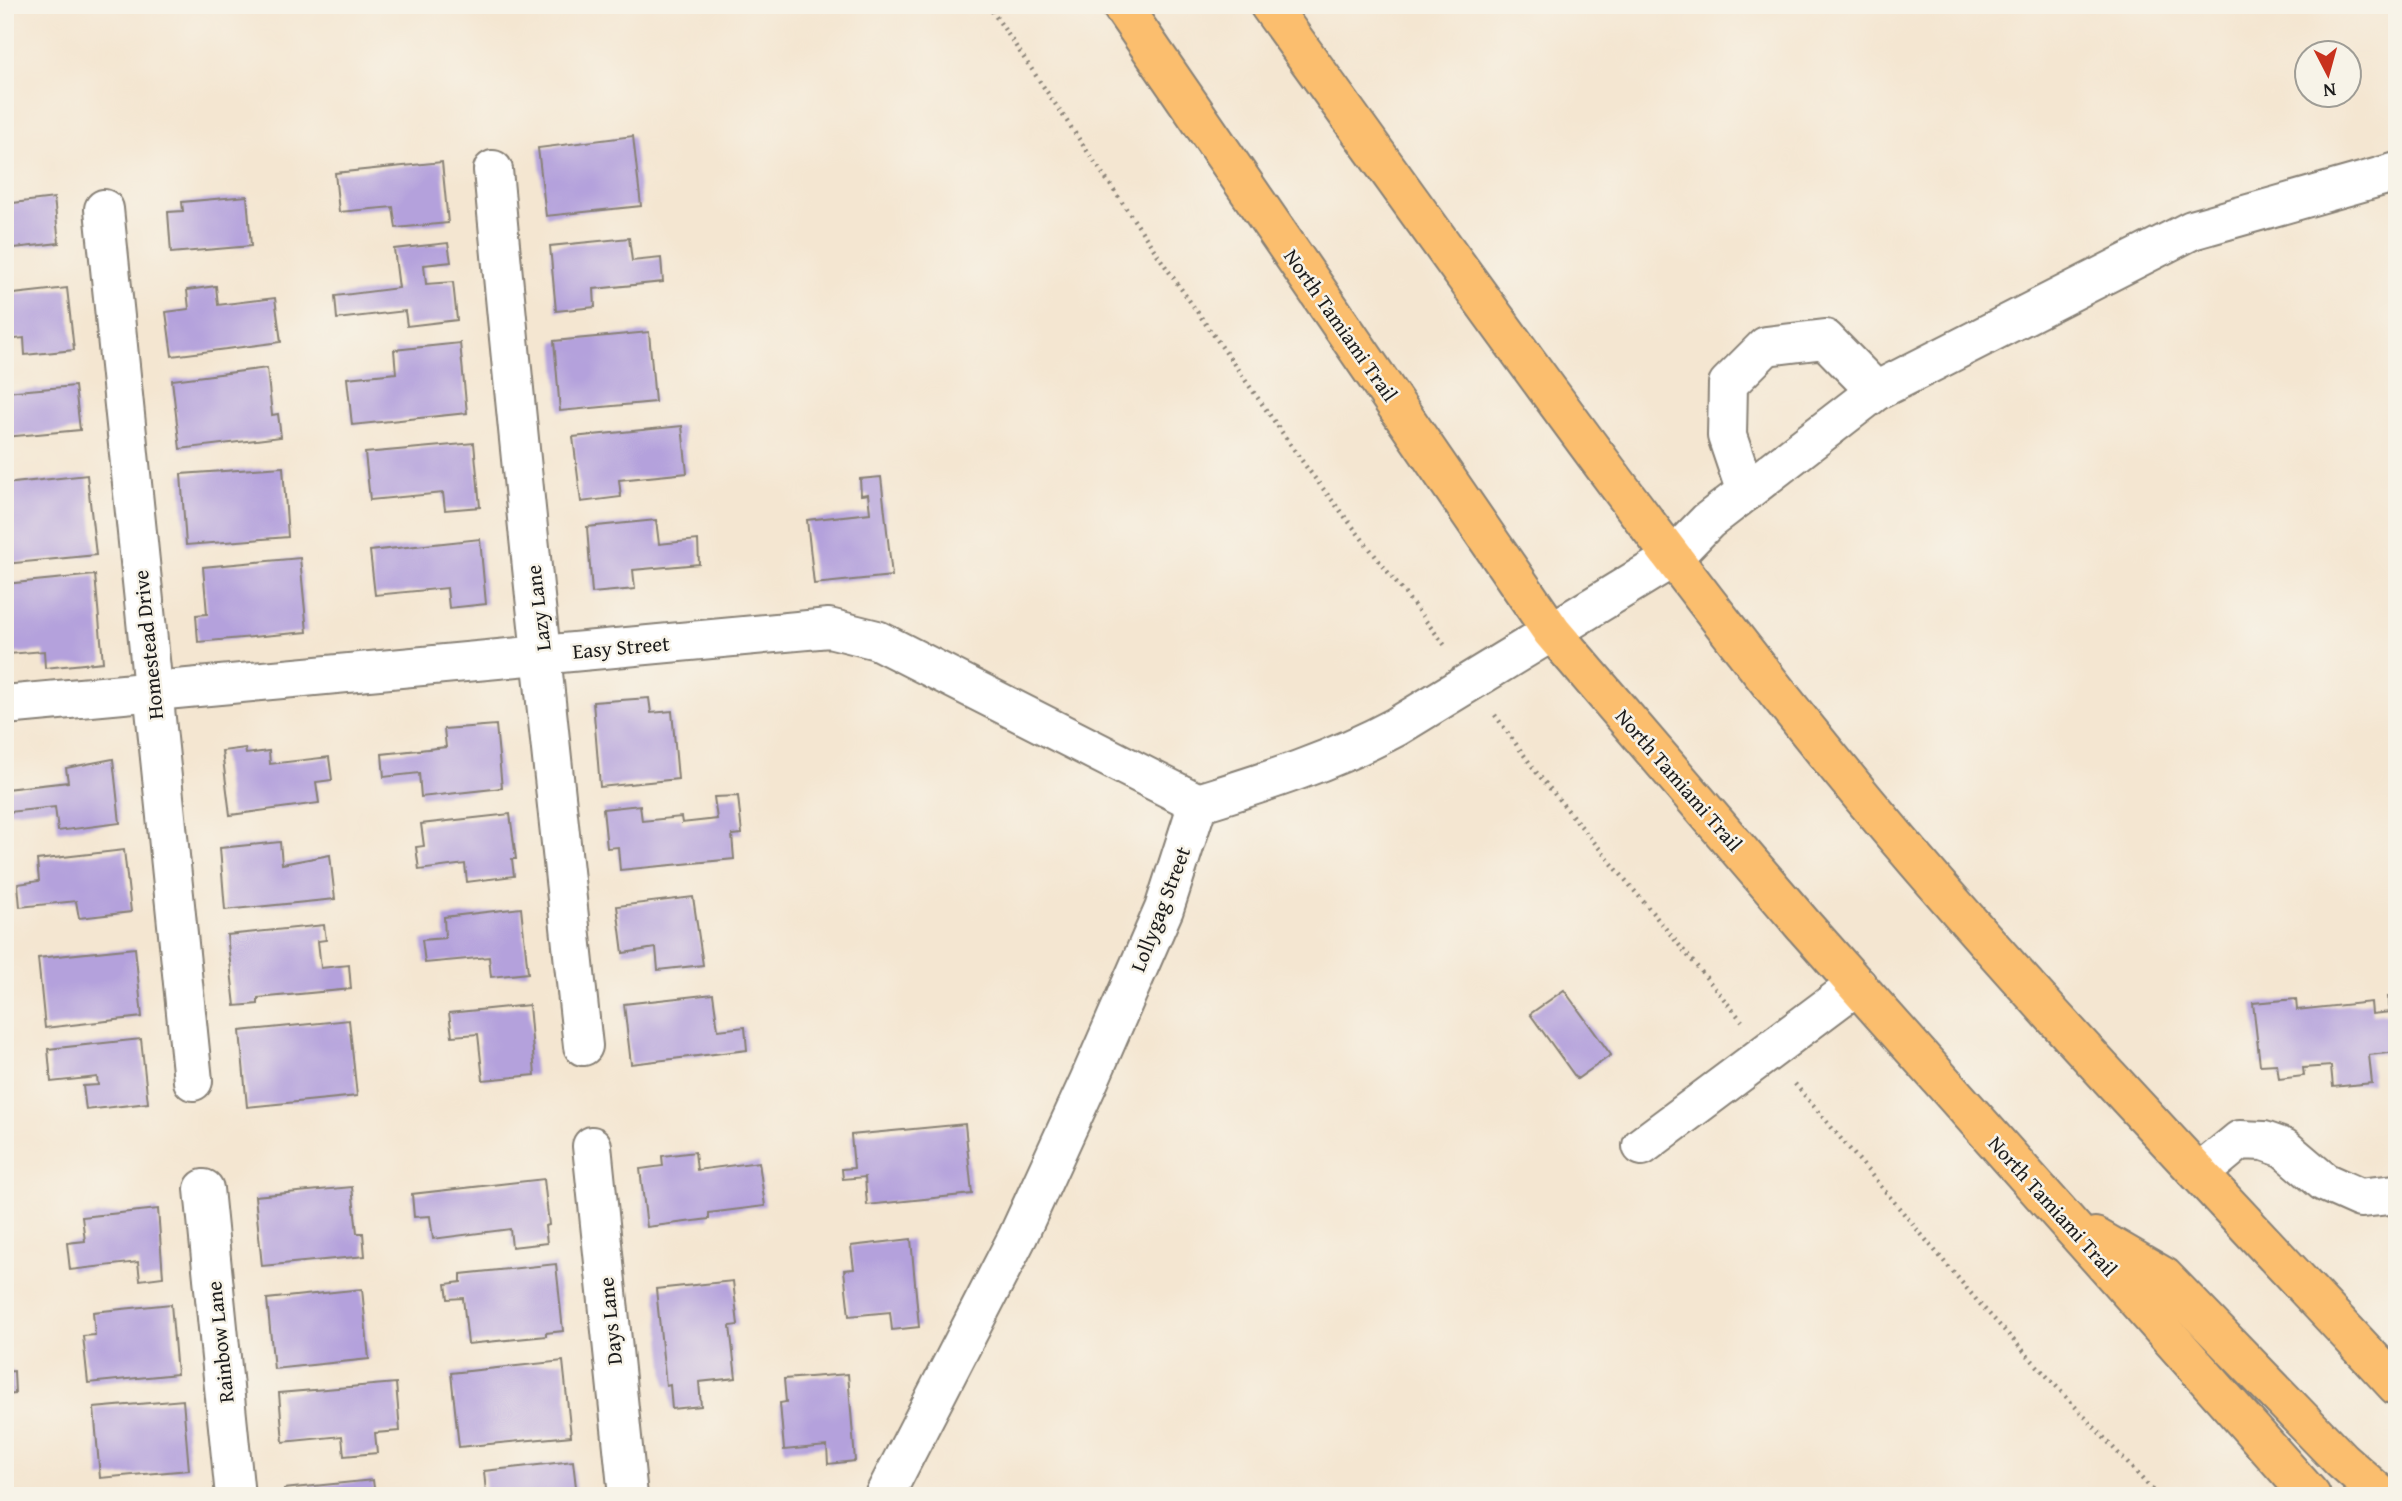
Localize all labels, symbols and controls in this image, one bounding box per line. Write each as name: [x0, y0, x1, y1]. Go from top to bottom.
north arrow: [2294, 38, 2364, 108]
text: N: [2322, 76, 2338, 106]
street label: North Tamiami Trail: [1277, 242, 1405, 408]
street label: Lazy Lane: [517, 563, 559, 653]
street label: Homestead Drive: [125, 569, 171, 721]
street label: Easy Street: [571, 627, 671, 667]
street label: North Tamiami Trail: [1608, 702, 1750, 858]
street label: Lollygag Street: [1122, 841, 1198, 976]
street label: North Tamiami Trail: [1981, 1129, 2125, 1283]
street label: Days Lane: [590, 1276, 630, 1366]
street label: Rainbow Lane: [198, 1279, 242, 1404]

